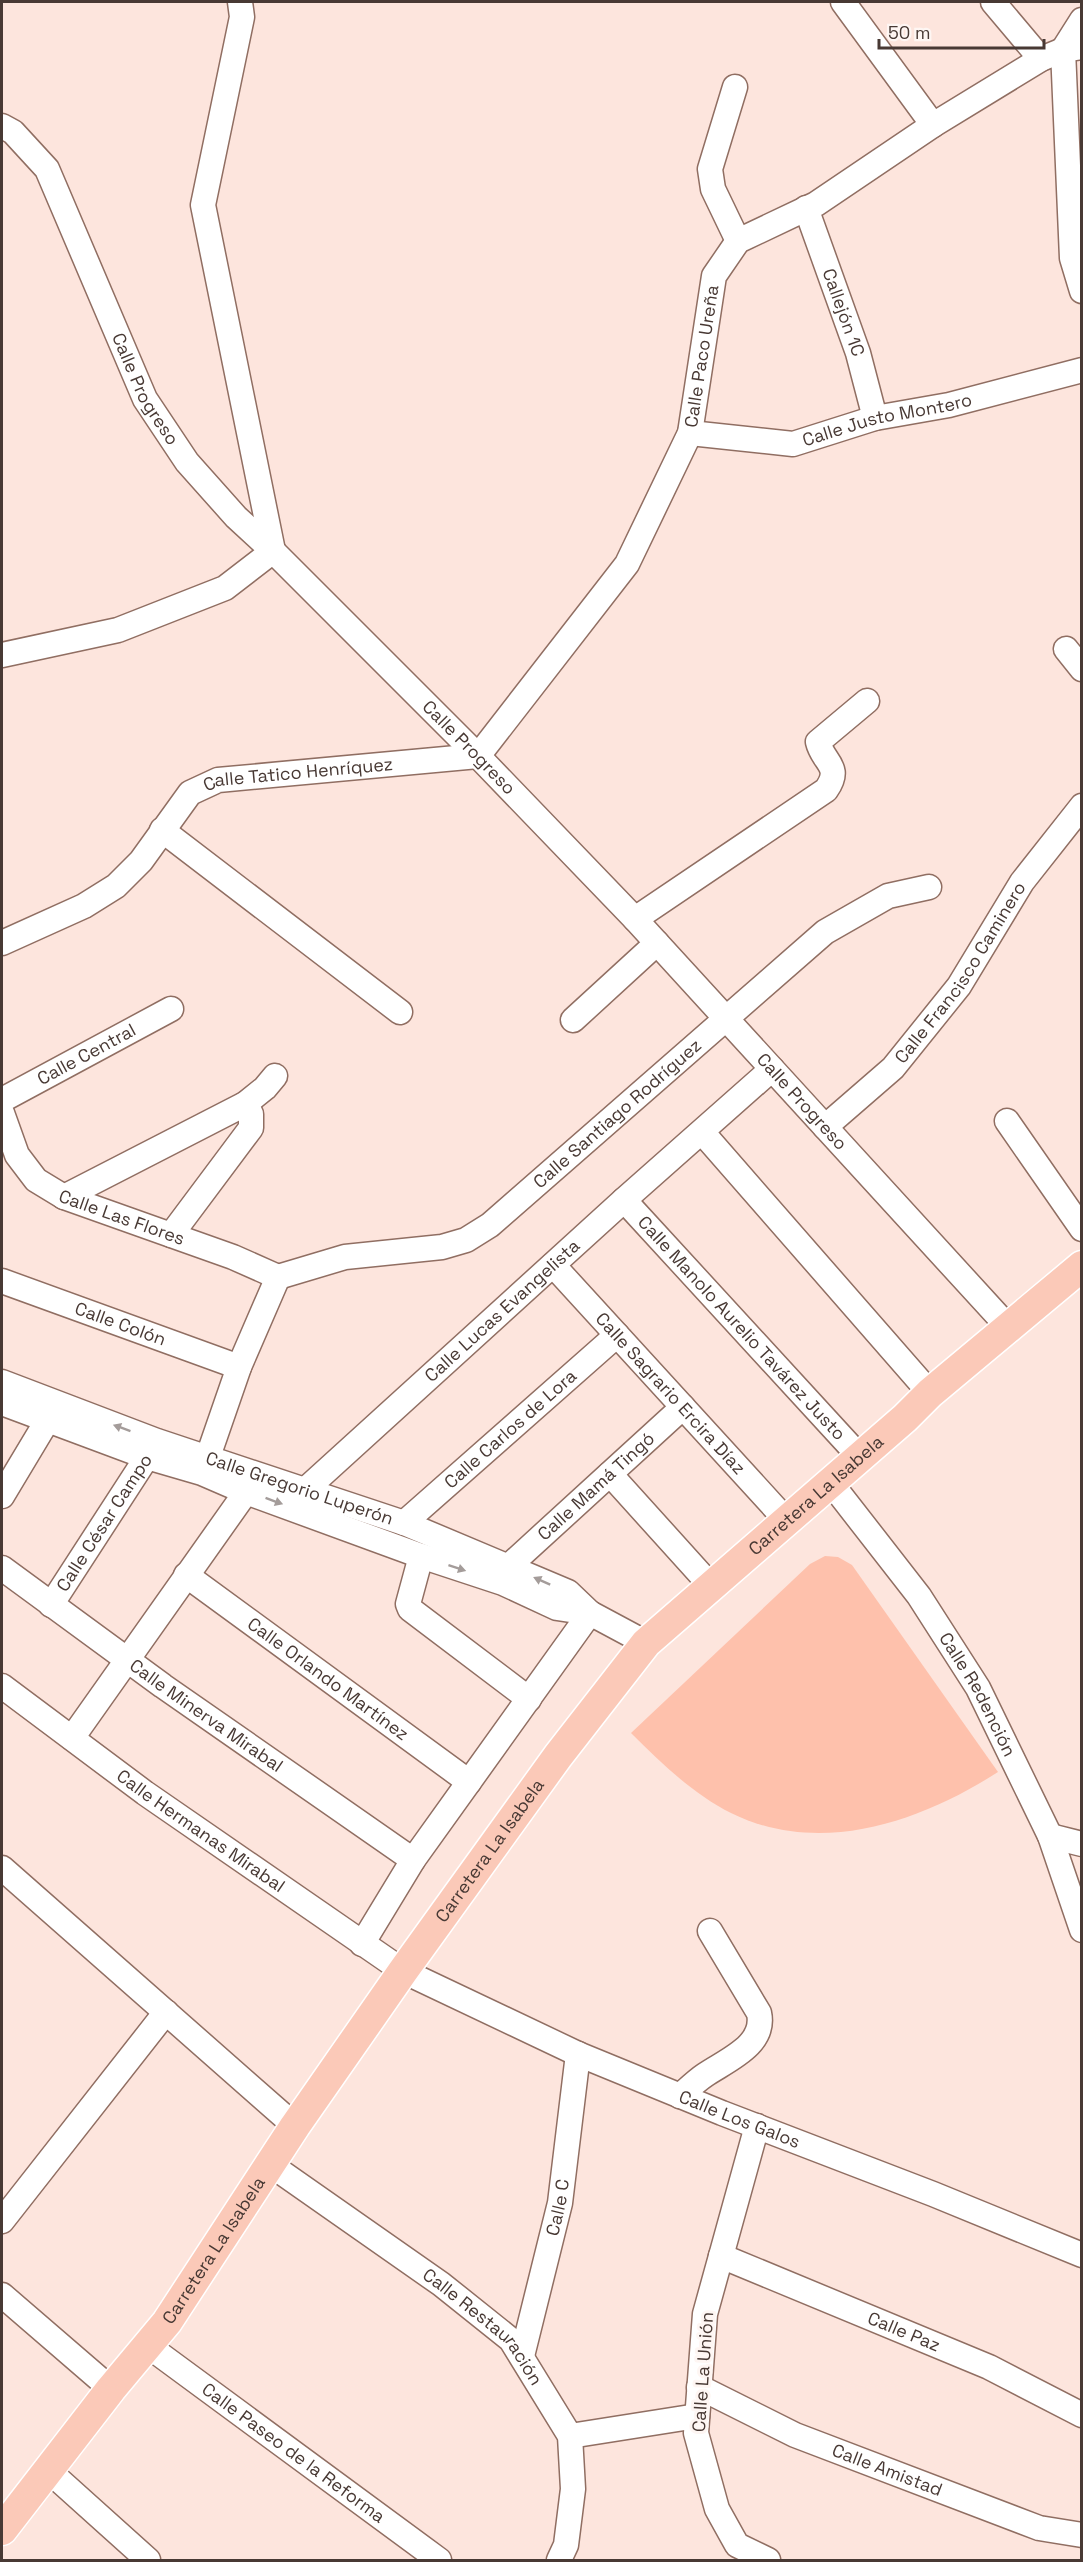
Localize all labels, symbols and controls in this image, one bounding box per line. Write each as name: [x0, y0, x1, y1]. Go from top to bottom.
scale bar: [879, 12, 1044, 50]
text: 50 m: [888, 21, 930, 44]
street label: Callejón 1C: [818, 265, 870, 359]
street label: Calle Paco Ureña: [679, 283, 723, 429]
street label: Calle Progreso: [107, 329, 184, 449]
street label: Calle Justo Montero: [799, 387, 974, 451]
street label: Calle Progreso: [418, 695, 521, 799]
street label: Calle Tatico Henríquez: [199, 752, 394, 796]
street label: Calle Francisco Caminero: [889, 877, 1030, 1068]
street label: Calle Central: [33, 1018, 140, 1090]
street label: Calle Santiago Rodríguez: [528, 1033, 706, 1193]
street label: Calle Progreso: [752, 1048, 853, 1155]
street label: Calle Las Flores: [56, 1184, 188, 1250]
street label: Calle Manolo Aurelio Tavárez Justo: [633, 1211, 851, 1445]
street label: Calle Lucas Evangelista: [419, 1234, 584, 1387]
street label: Calle Colón: [72, 1296, 169, 1351]
street label: Calle Sagrario Ercira Díaz: [591, 1307, 751, 1479]
street label: Calle Carlos de Lora: [439, 1364, 581, 1493]
one-way arrow: [113, 1423, 131, 1433]
street label: Calle Mamá Tingó: [532, 1427, 659, 1545]
street label: Carretera La Isabela: [743, 1430, 888, 1560]
street label: Calle Gregorio Luperón: [203, 1446, 397, 1530]
street label: Calle César Campo: [51, 1449, 157, 1596]
one-way arrow: [265, 1497, 283, 1507]
one-way arrow: [448, 1564, 466, 1573]
one-way arrow: [533, 1575, 551, 1585]
street label: Calle Orlando Martínez: [243, 1612, 414, 1745]
street label: Calle Redención: [934, 1628, 1022, 1760]
street label: Calle Minerva Mirabal: [125, 1653, 288, 1777]
street label: Calle Hermanas Mirabal: [112, 1764, 290, 1897]
street label: Carretera La Isabela: [430, 1774, 549, 1927]
street label: Calle Los Galos: [676, 2085, 804, 2153]
street label: Carretera La Isabela: [157, 2172, 270, 2328]
street label: Calle C: [540, 2178, 574, 2238]
street label: Calle Restauración: [418, 2263, 548, 2389]
street label: Calle Paz: [864, 2306, 944, 2357]
street label: Calle La Unión: [687, 2311, 718, 2433]
street label: Calle Paseo de la Reforma: [198, 2377, 390, 2528]
street label: Calle Amistad: [829, 2438, 946, 2501]

